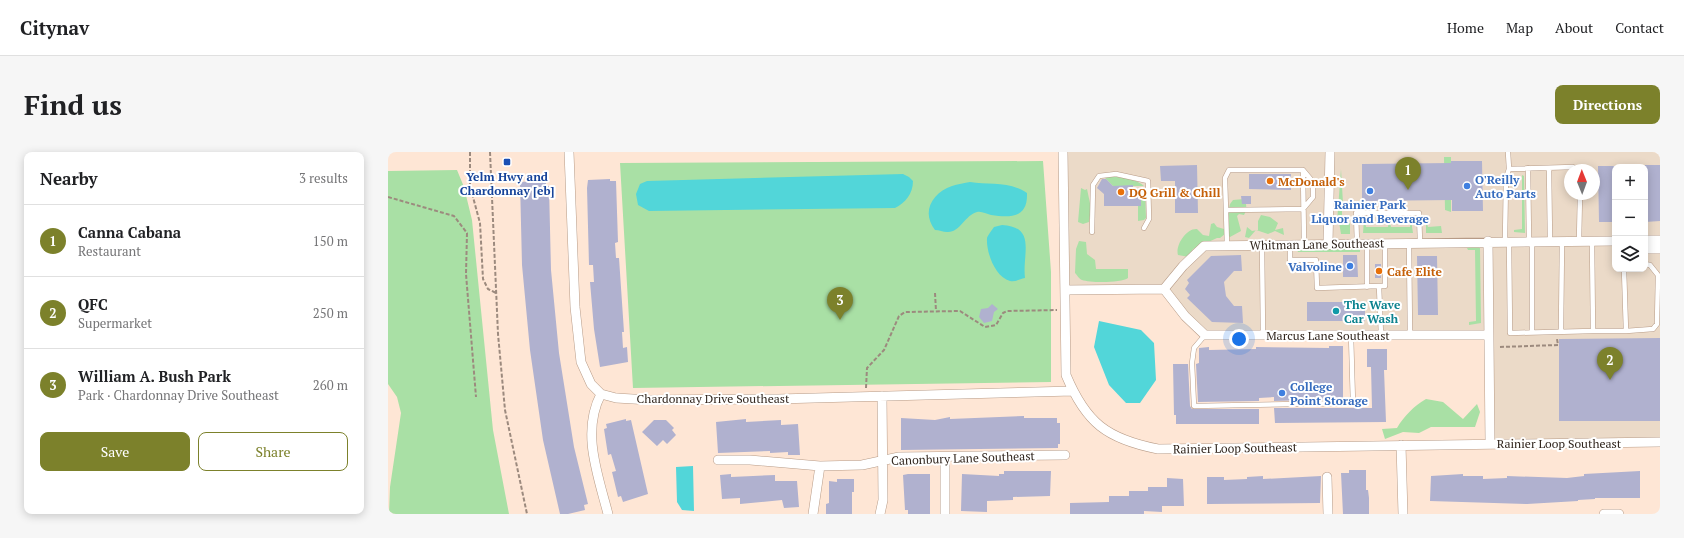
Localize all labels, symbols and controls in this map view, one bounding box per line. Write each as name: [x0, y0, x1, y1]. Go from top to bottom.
text: Citynav: [20, 15, 89, 40]
text: Home: [1447, 18, 1484, 37]
text: Map: [1506, 18, 1533, 37]
text: About: [1555, 18, 1593, 37]
text: Contact: [1615, 18, 1664, 37]
button: Directions: [1555, 85, 1660, 124]
text: Find us: [24, 86, 122, 123]
marker: Yelm Hwy and Chardonnay [eb]: [502, 157, 512, 167]
pin: 1: [1395, 157, 1421, 190]
north arrow: [1564, 164, 1600, 200]
map controls: [1612, 164, 1648, 272]
button: +: [1612, 164, 1648, 200]
text: Nearby: [40, 167, 98, 190]
text: 3 results: [299, 169, 348, 187]
place label: Yelm Hwy and Chardonnay [eb]: [460, 169, 554, 198]
place label: O'Reilly Auto Parts: [1475, 172, 1537, 201]
place label: McDonald's: [1278, 174, 1345, 189]
marker: McDonald's: [1265, 176, 1275, 186]
marker: O'Reilly Auto Parts: [1462, 181, 1472, 191]
place label: DQ Grill & Chill: [1129, 185, 1220, 200]
marker: Rainier Park Liquor and Beverage: [1365, 186, 1375, 196]
marker: DQ Grill & Chill: [1116, 187, 1126, 197]
place label: Rainier Park Liquor and Beverage: [1311, 197, 1429, 226]
button: −: [1612, 200, 1648, 236]
text: Canna Cabana: [78, 222, 181, 242]
text: 1: [49, 232, 57, 250]
text: 150 m: [313, 232, 348, 250]
street label: Whitman Lane Southeast: [1250, 235, 1385, 253]
button: layers: [1612, 236, 1648, 272]
text: Restaurant: [78, 242, 141, 260]
place label: Valvoline: [1288, 259, 1343, 274]
marker: Valvoline: [1345, 261, 1355, 271]
place label: Cafe Elite: [1387, 264, 1442, 279]
marker: Cafe Elite: [1374, 266, 1384, 276]
pin: 3: [827, 287, 853, 320]
text: QFC: [78, 294, 108, 314]
place label: The Wave Car Wash: [1344, 297, 1401, 326]
text: 2: [49, 304, 57, 322]
text: 250 m: [313, 304, 348, 322]
marker: The Wave Car Wash: [1331, 306, 1341, 316]
text: Supermarket: [78, 314, 152, 332]
street label: Marcus Lane Southeast: [1266, 328, 1390, 343]
your location: [1229, 329, 1249, 349]
pin: 2: [1597, 347, 1623, 380]
text: William A. Bush Park: [78, 366, 231, 386]
text: 3: [49, 376, 57, 394]
text: 260 m: [313, 376, 348, 394]
place label: College Point Storage: [1290, 379, 1368, 408]
text: Park · Chardonnay Drive Southeast: [78, 386, 279, 404]
marker: College Point Storage: [1277, 388, 1287, 398]
street label: Chardonnay Drive Southeast: [637, 391, 790, 406]
button: Save: [40, 432, 190, 471]
button: Share: [198, 432, 348, 471]
street label: Rainier Loop Southeast: [1497, 436, 1622, 451]
street label: Rainier Loop Southeast: [1173, 439, 1298, 457]
street label: Canonbury Lane Southeast: [891, 448, 1036, 468]

